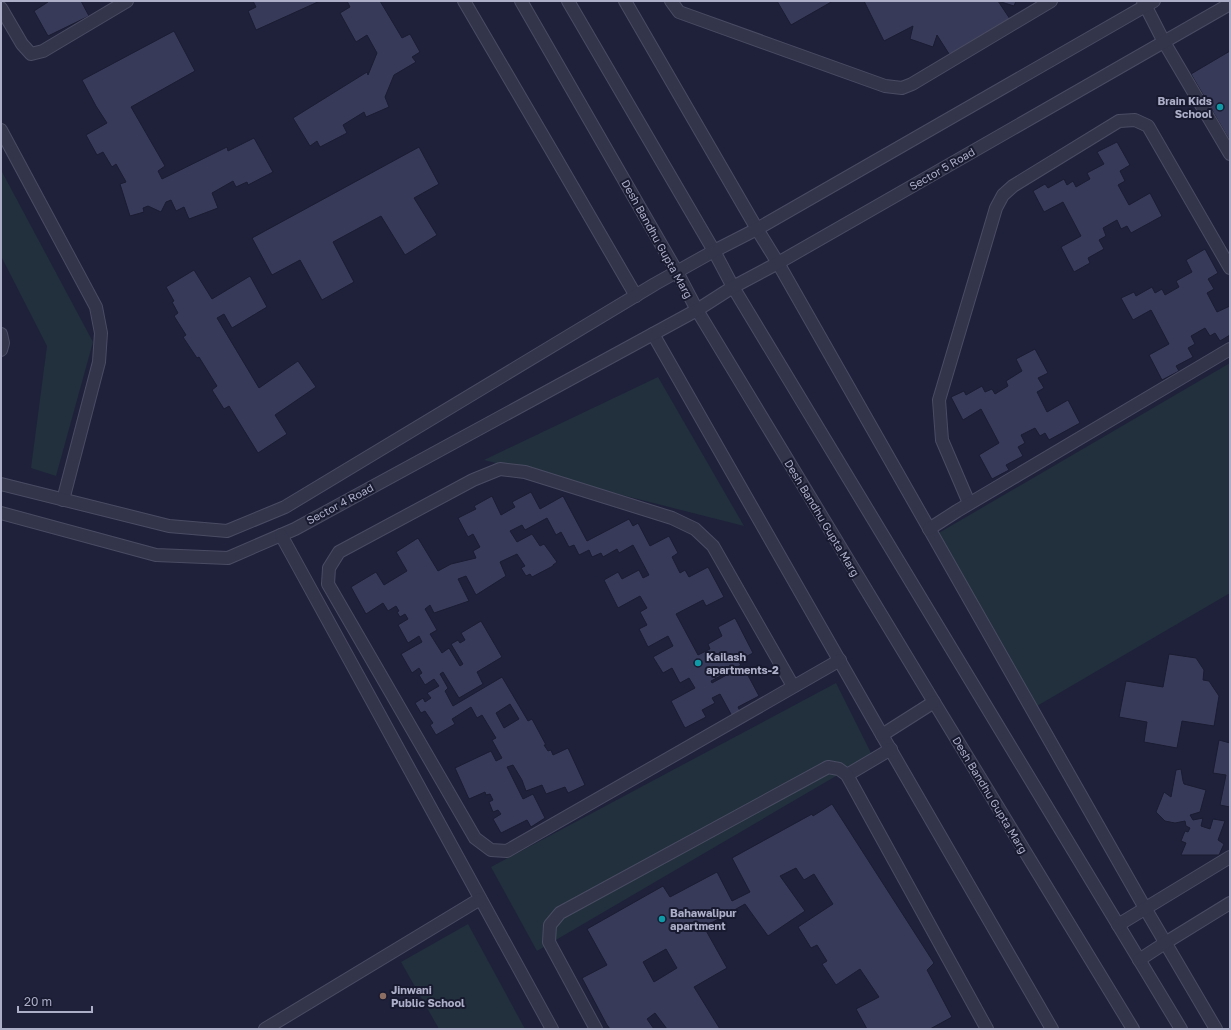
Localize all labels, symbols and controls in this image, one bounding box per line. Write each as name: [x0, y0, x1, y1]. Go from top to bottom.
place label: Brain Kids School: [1157, 94, 1212, 120]
marker: Brain Kids School: [1215, 102, 1225, 112]
street label: Sector 5 Road: [907, 145, 977, 193]
street label: Desh Bandhu Gupta Marg: [619, 177, 696, 300]
street label: Desh Bandhu Gupta Marg: [782, 457, 862, 578]
street label: Sector 4 Road: [304, 480, 375, 527]
place label: Kailash apartments-2: [706, 650, 779, 676]
marker: Kailash apartments-2: [693, 658, 703, 668]
street label: Desh Bandhu Gupta Marg: [950, 734, 1030, 855]
place label: Bahawalipur apartment: [670, 906, 737, 932]
marker: Bahawalipur apartment: [657, 914, 667, 924]
place label: Jinwani Public School: [391, 983, 465, 1009]
scale bar: [18, 988, 92, 1014]
marker: Jinwani Public School: [378, 991, 388, 1001]
text: 20 m: [24, 994, 52, 1009]

